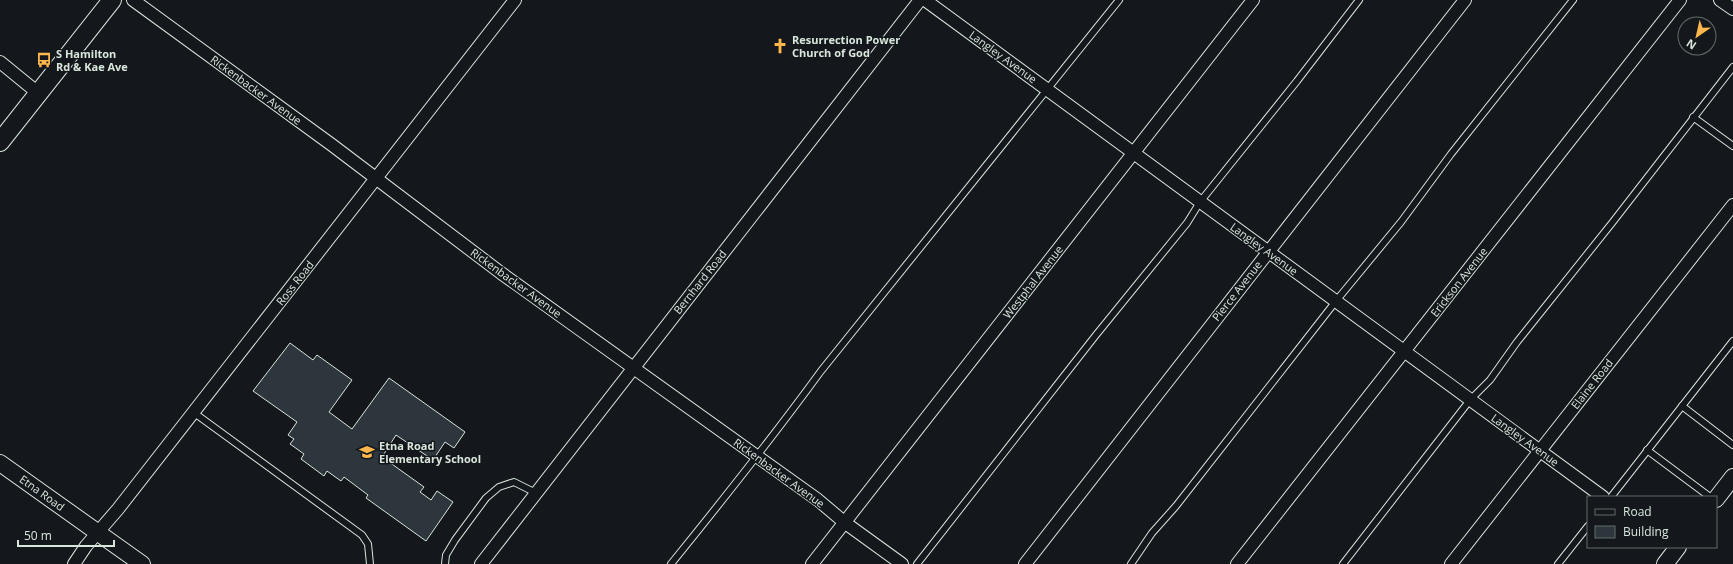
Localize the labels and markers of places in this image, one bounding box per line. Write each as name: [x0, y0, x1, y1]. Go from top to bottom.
place label: Resurrection Power Church of God: [792, 32, 900, 60]
church icon: Resurrection Power Church of God: [771, 37, 789, 55]
place label: S Hamilton Rd & Kae Ave: [56, 46, 128, 74]
bus stop icon: S Hamilton Rd & Kae Ave: [35, 51, 53, 69]
place label: Etna Road Elementary School: [379, 438, 481, 466]
school or university icon: Etna Road Elementary School: [358, 443, 376, 461]

